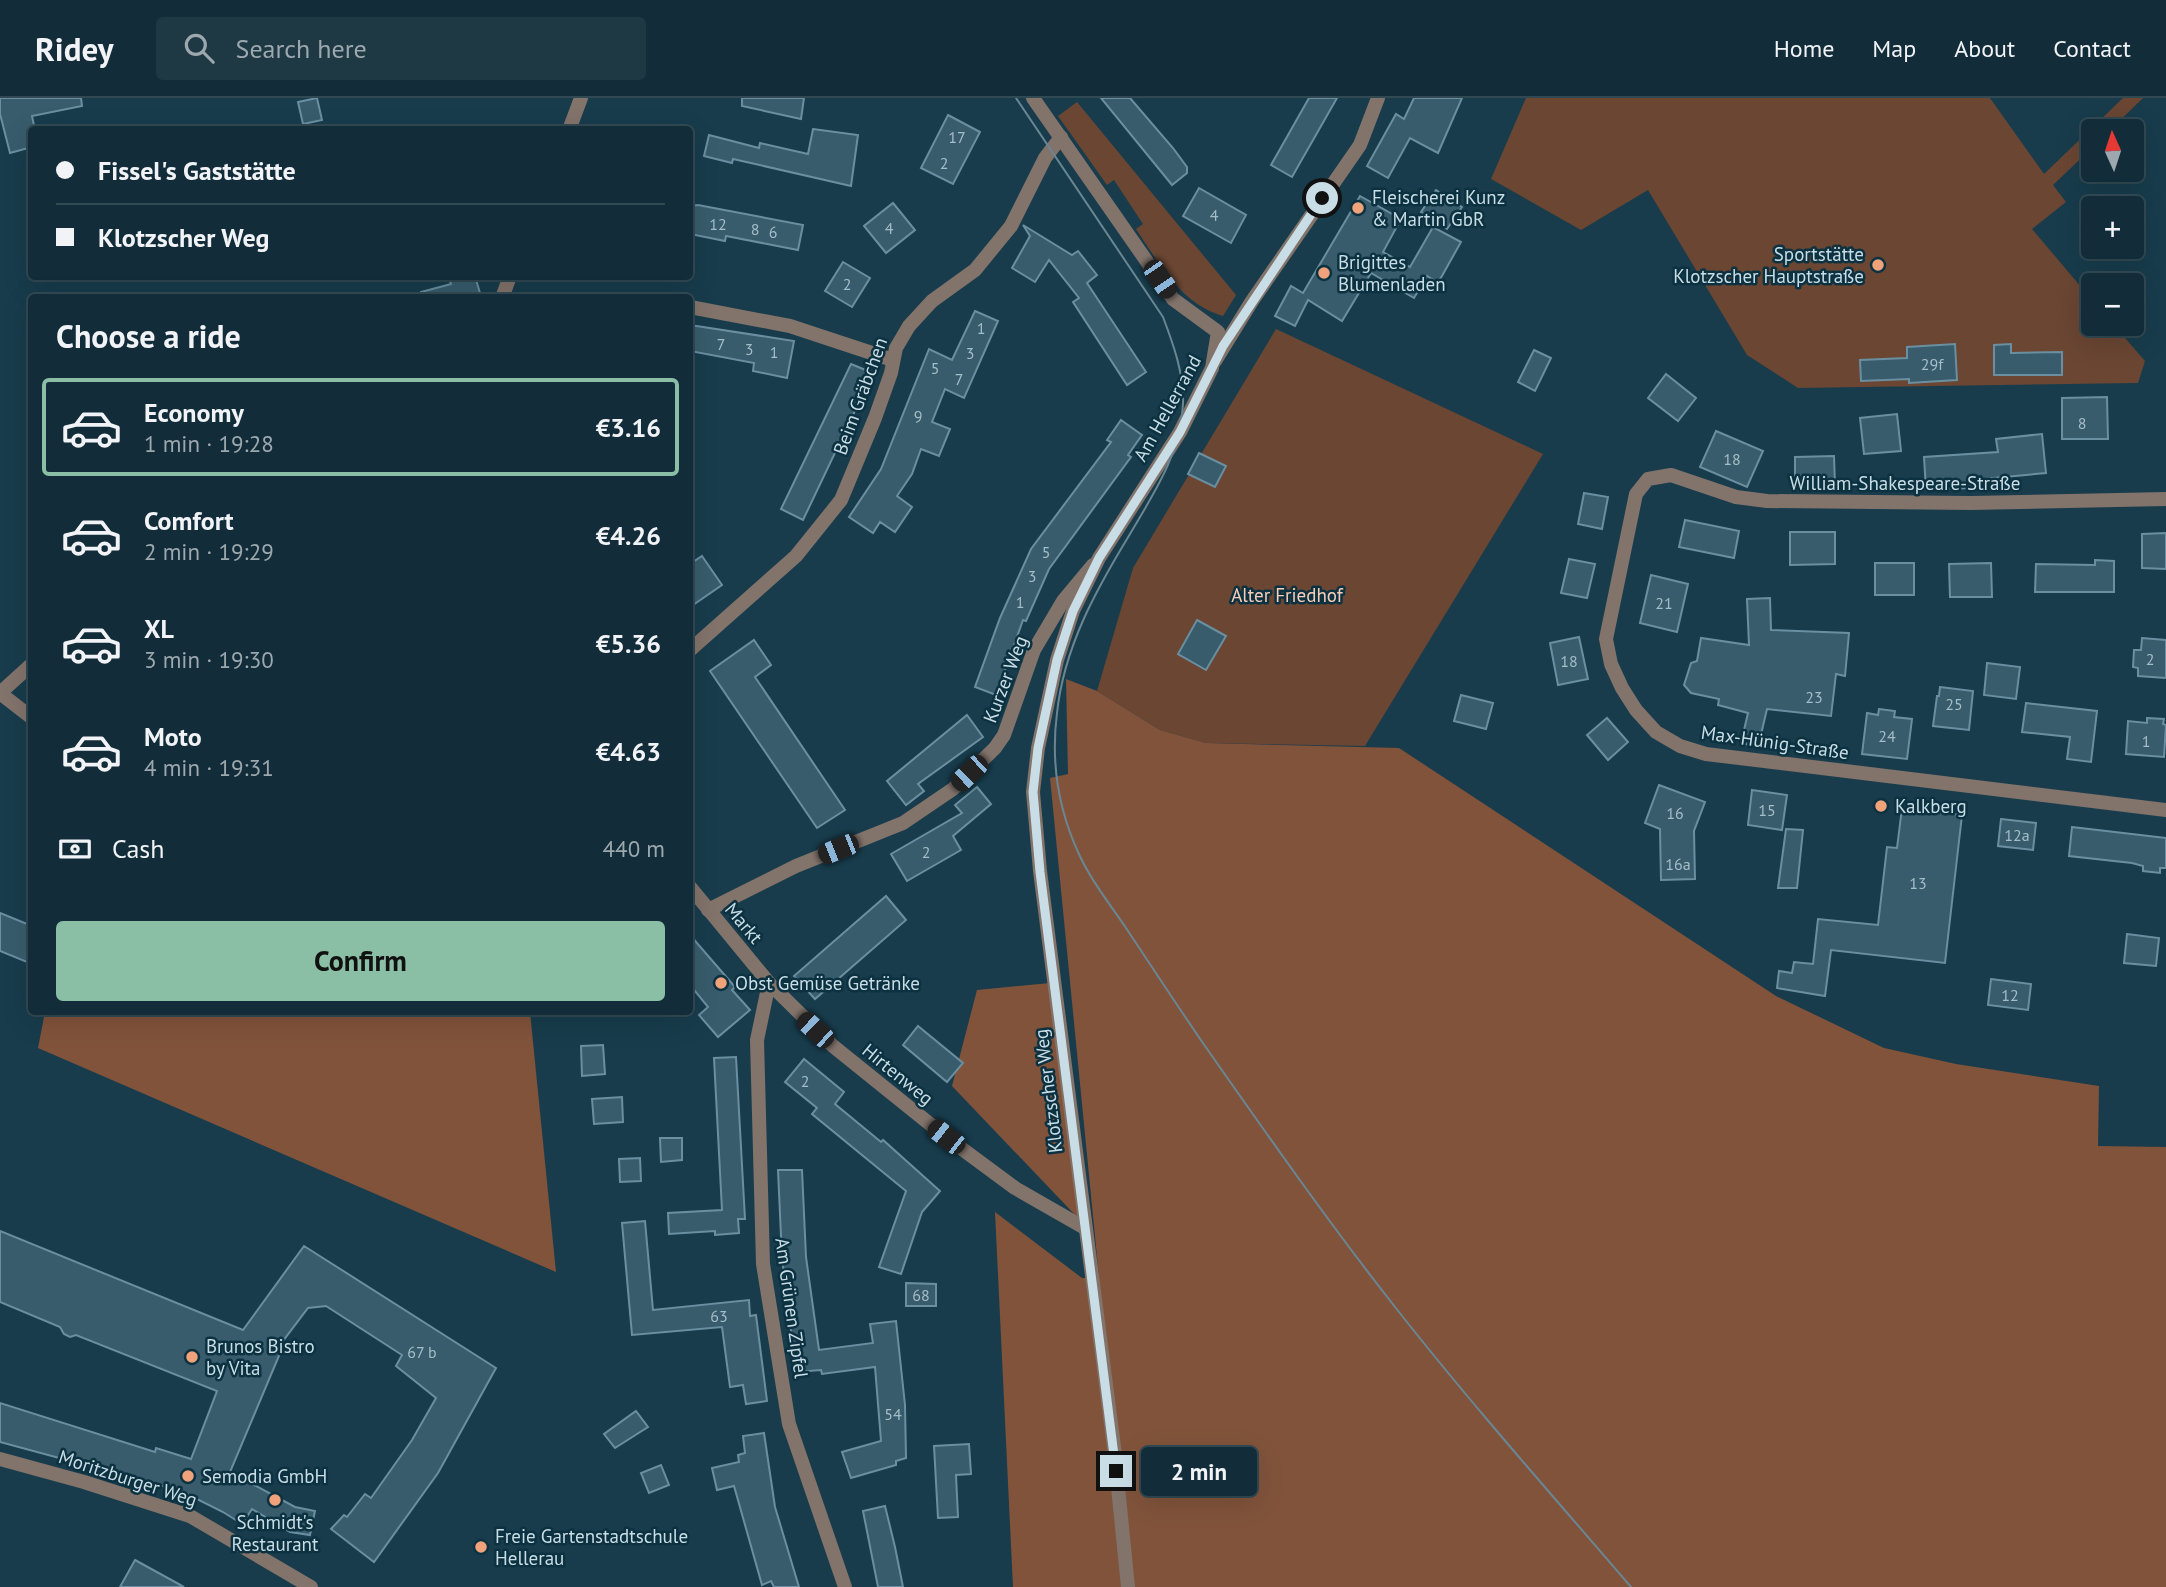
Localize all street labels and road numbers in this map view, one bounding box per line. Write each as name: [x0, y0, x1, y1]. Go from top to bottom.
street label: Beim Gräbchen: [828, 334, 892, 458]
street label: Am Hellerrand: [1128, 351, 1206, 465]
street label: William-Shakespeare-Straße: [1790, 471, 2020, 495]
street label: Kurzer Weg: [977, 632, 1033, 726]
street label: Max-Hünig-Straße: [1700, 720, 1850, 764]
street label: Markt: [720, 897, 768, 949]
street label: Klotzscher Weg: [1028, 1028, 1068, 1154]
street label: Hirtenweg: [858, 1038, 938, 1110]
street label: Am Grünen Zipfel: [770, 1236, 814, 1380]
street label: Moritzburger Weg: [56, 1444, 200, 1512]

